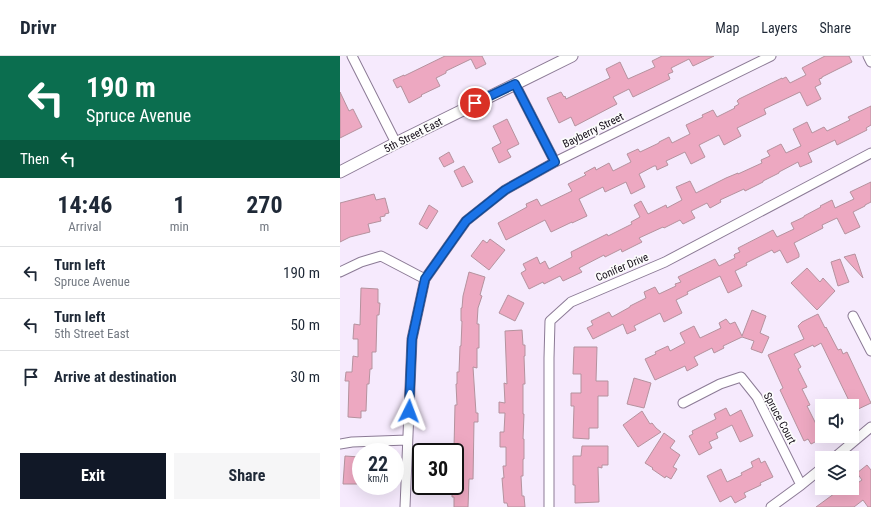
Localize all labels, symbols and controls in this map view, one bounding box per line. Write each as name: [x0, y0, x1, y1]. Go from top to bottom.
text: Drivr: [20, 16, 57, 39]
text: Map: [715, 20, 739, 36]
text: Layers: [761, 20, 798, 36]
text: Share: [820, 20, 851, 36]
text: 190 m: [86, 71, 156, 104]
icon: left: [20, 72, 72, 124]
pin: [458, 86, 492, 120]
icon: arrive: [464, 92, 486, 114]
text: Spruce Avenue: [86, 105, 191, 126]
street label: Bayberry Street: [561, 110, 626, 151]
street label: 5th Street East: [382, 115, 445, 156]
icon: left: [57, 148, 79, 170]
text: Then: [20, 150, 49, 168]
text: 14:46: [57, 191, 112, 219]
text: 1: [173, 191, 185, 219]
text: 270: [246, 191, 283, 219]
text: Arrival: [68, 219, 101, 234]
text: min: [170, 219, 189, 234]
text: m: [260, 219, 269, 234]
street label: Conifer Drive: [594, 251, 650, 284]
text: Turn left: [54, 256, 105, 274]
icon: left: [20, 262, 42, 284]
text: 190 m: [283, 264, 320, 282]
text: Spruce Avenue: [54, 274, 130, 289]
text: Turn left: [54, 308, 105, 326]
icon: left: [20, 314, 42, 336]
text: 50 m: [290, 316, 320, 334]
text: 5th Street East: [54, 326, 129, 341]
icon: arrive: [20, 366, 42, 388]
text: Arrive at destination: [54, 368, 177, 386]
text: 30 m: [290, 368, 320, 386]
position arrow: [388, 390, 430, 432]
street label: Spruce Court: [761, 390, 799, 446]
map controls: [815, 399, 859, 495]
button: sound: [815, 399, 859, 443]
speed limit sign: 30: [412, 443, 464, 495]
button: layers: [815, 451, 859, 495]
text: 22: [368, 452, 388, 476]
button: Exit: [20, 453, 166, 499]
button: Share: [174, 453, 320, 499]
text: km/h: [368, 473, 388, 484]

